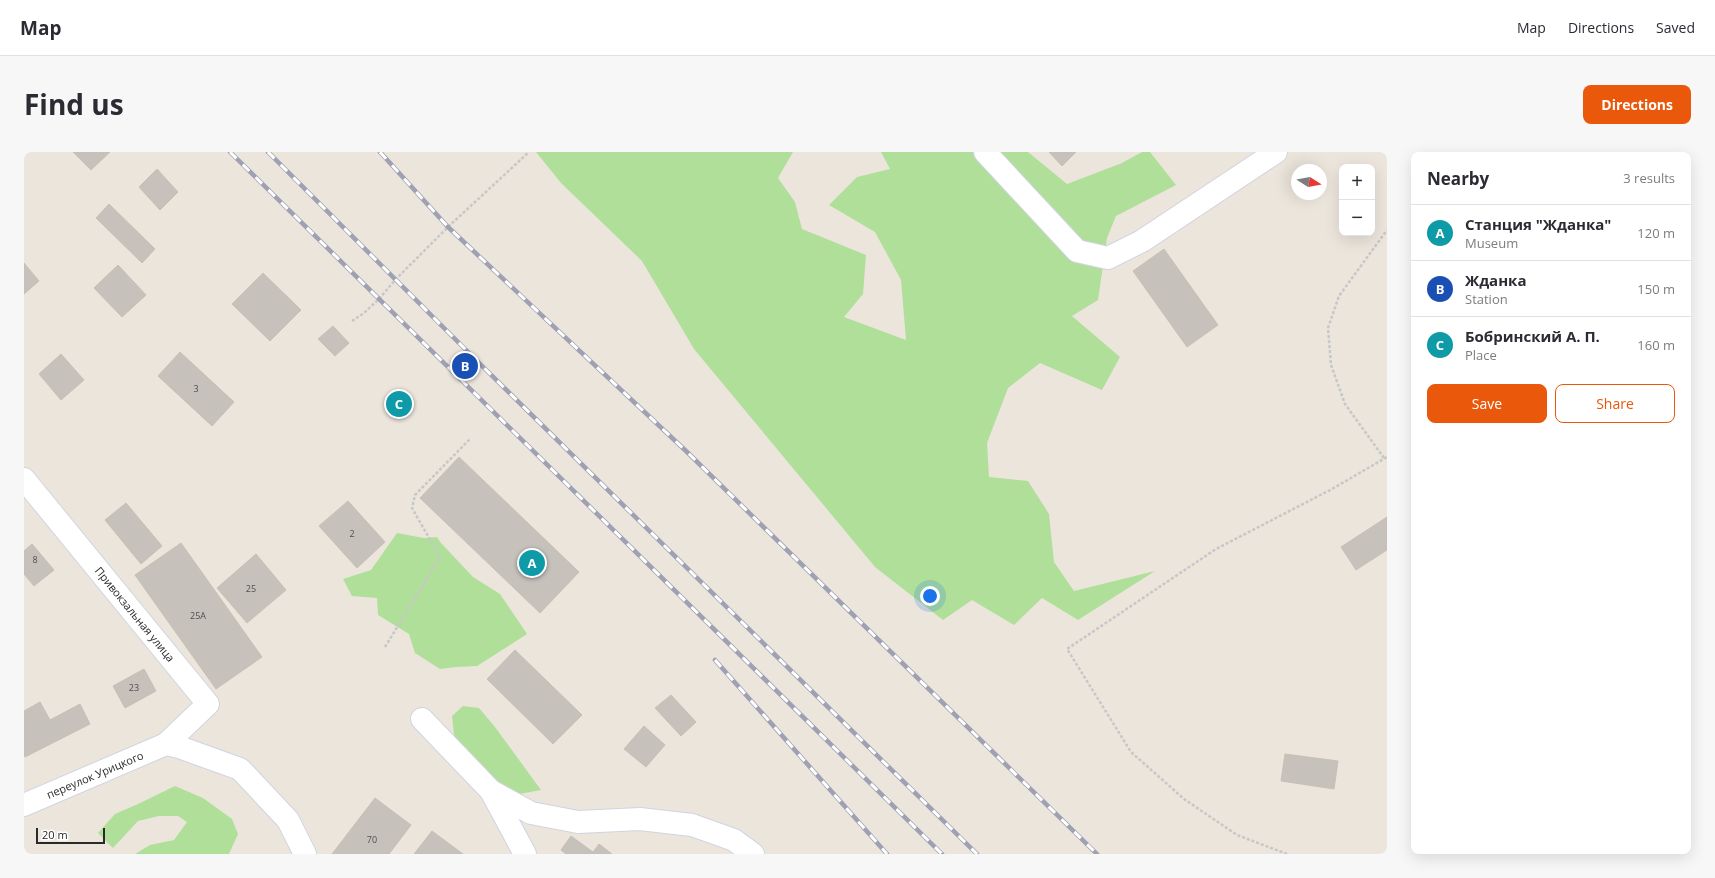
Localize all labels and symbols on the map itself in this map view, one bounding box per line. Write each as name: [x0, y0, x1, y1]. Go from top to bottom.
north arrow: [1291, 164, 1327, 200]
pin: B: [452, 351, 478, 381]
house number: 3: [193, 382, 199, 395]
pin: C: [386, 389, 412, 419]
house number: 2: [349, 527, 355, 540]
pin: A: [519, 548, 545, 578]
house number: 8: [32, 553, 38, 566]
street label: Привокзальная улица: [92, 564, 178, 665]
house number: 25: [246, 582, 256, 595]
your location: [920, 586, 940, 606]
house number: 25А: [190, 609, 206, 622]
house number: 23: [129, 681, 139, 694]
street label: переулок Урицкого: [44, 747, 146, 802]
scale bar: [36, 826, 105, 845]
house number: 70: [367, 833, 377, 846]

